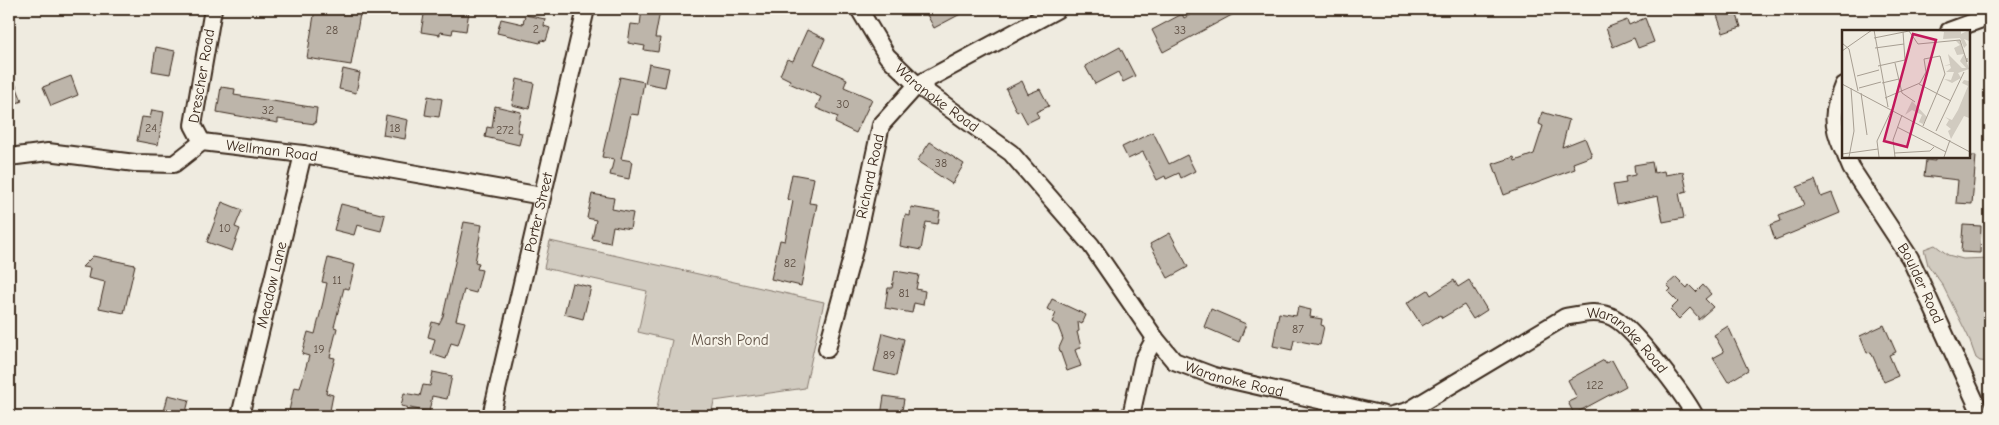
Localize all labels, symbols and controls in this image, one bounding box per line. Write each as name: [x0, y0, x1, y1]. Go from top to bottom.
house number: 2: [533, 22, 539, 36]
house number: 28: [326, 23, 338, 37]
house number: 33: [1174, 23, 1186, 37]
street label: Drescher Road: [185, 28, 218, 124]
inset map: [1842, 30, 1969, 158]
street label: Waranoke Road: [891, 60, 982, 136]
house number: 30: [836, 97, 850, 111]
house number: 32: [262, 103, 274, 117]
house number: 24: [145, 121, 157, 135]
house number: 18: [390, 121, 400, 135]
house number: 272: [496, 123, 514, 137]
street label: Richard Road: [852, 132, 888, 220]
street label: Wellman Road: [225, 136, 319, 165]
house number: 38: [935, 156, 947, 170]
street label: Porter Street: [520, 170, 557, 254]
house number: 10: [219, 221, 231, 235]
street label: Meadow Lane: [252, 239, 291, 330]
street label: Boulder Road: [1894, 240, 1948, 326]
house number: 82: [784, 256, 796, 270]
house number: 11: [332, 273, 342, 287]
house number: 81: [899, 286, 910, 300]
street label: Waranoke Road: [1587, 304, 1671, 377]
house number: 87: [1292, 322, 1304, 336]
park label: Marsh Pond: [691, 331, 769, 349]
house number: 19: [313, 342, 325, 356]
house number: 89: [883, 348, 895, 362]
street label: Waranoke Road: [1182, 357, 1285, 401]
house number: 122: [1586, 378, 1604, 392]

